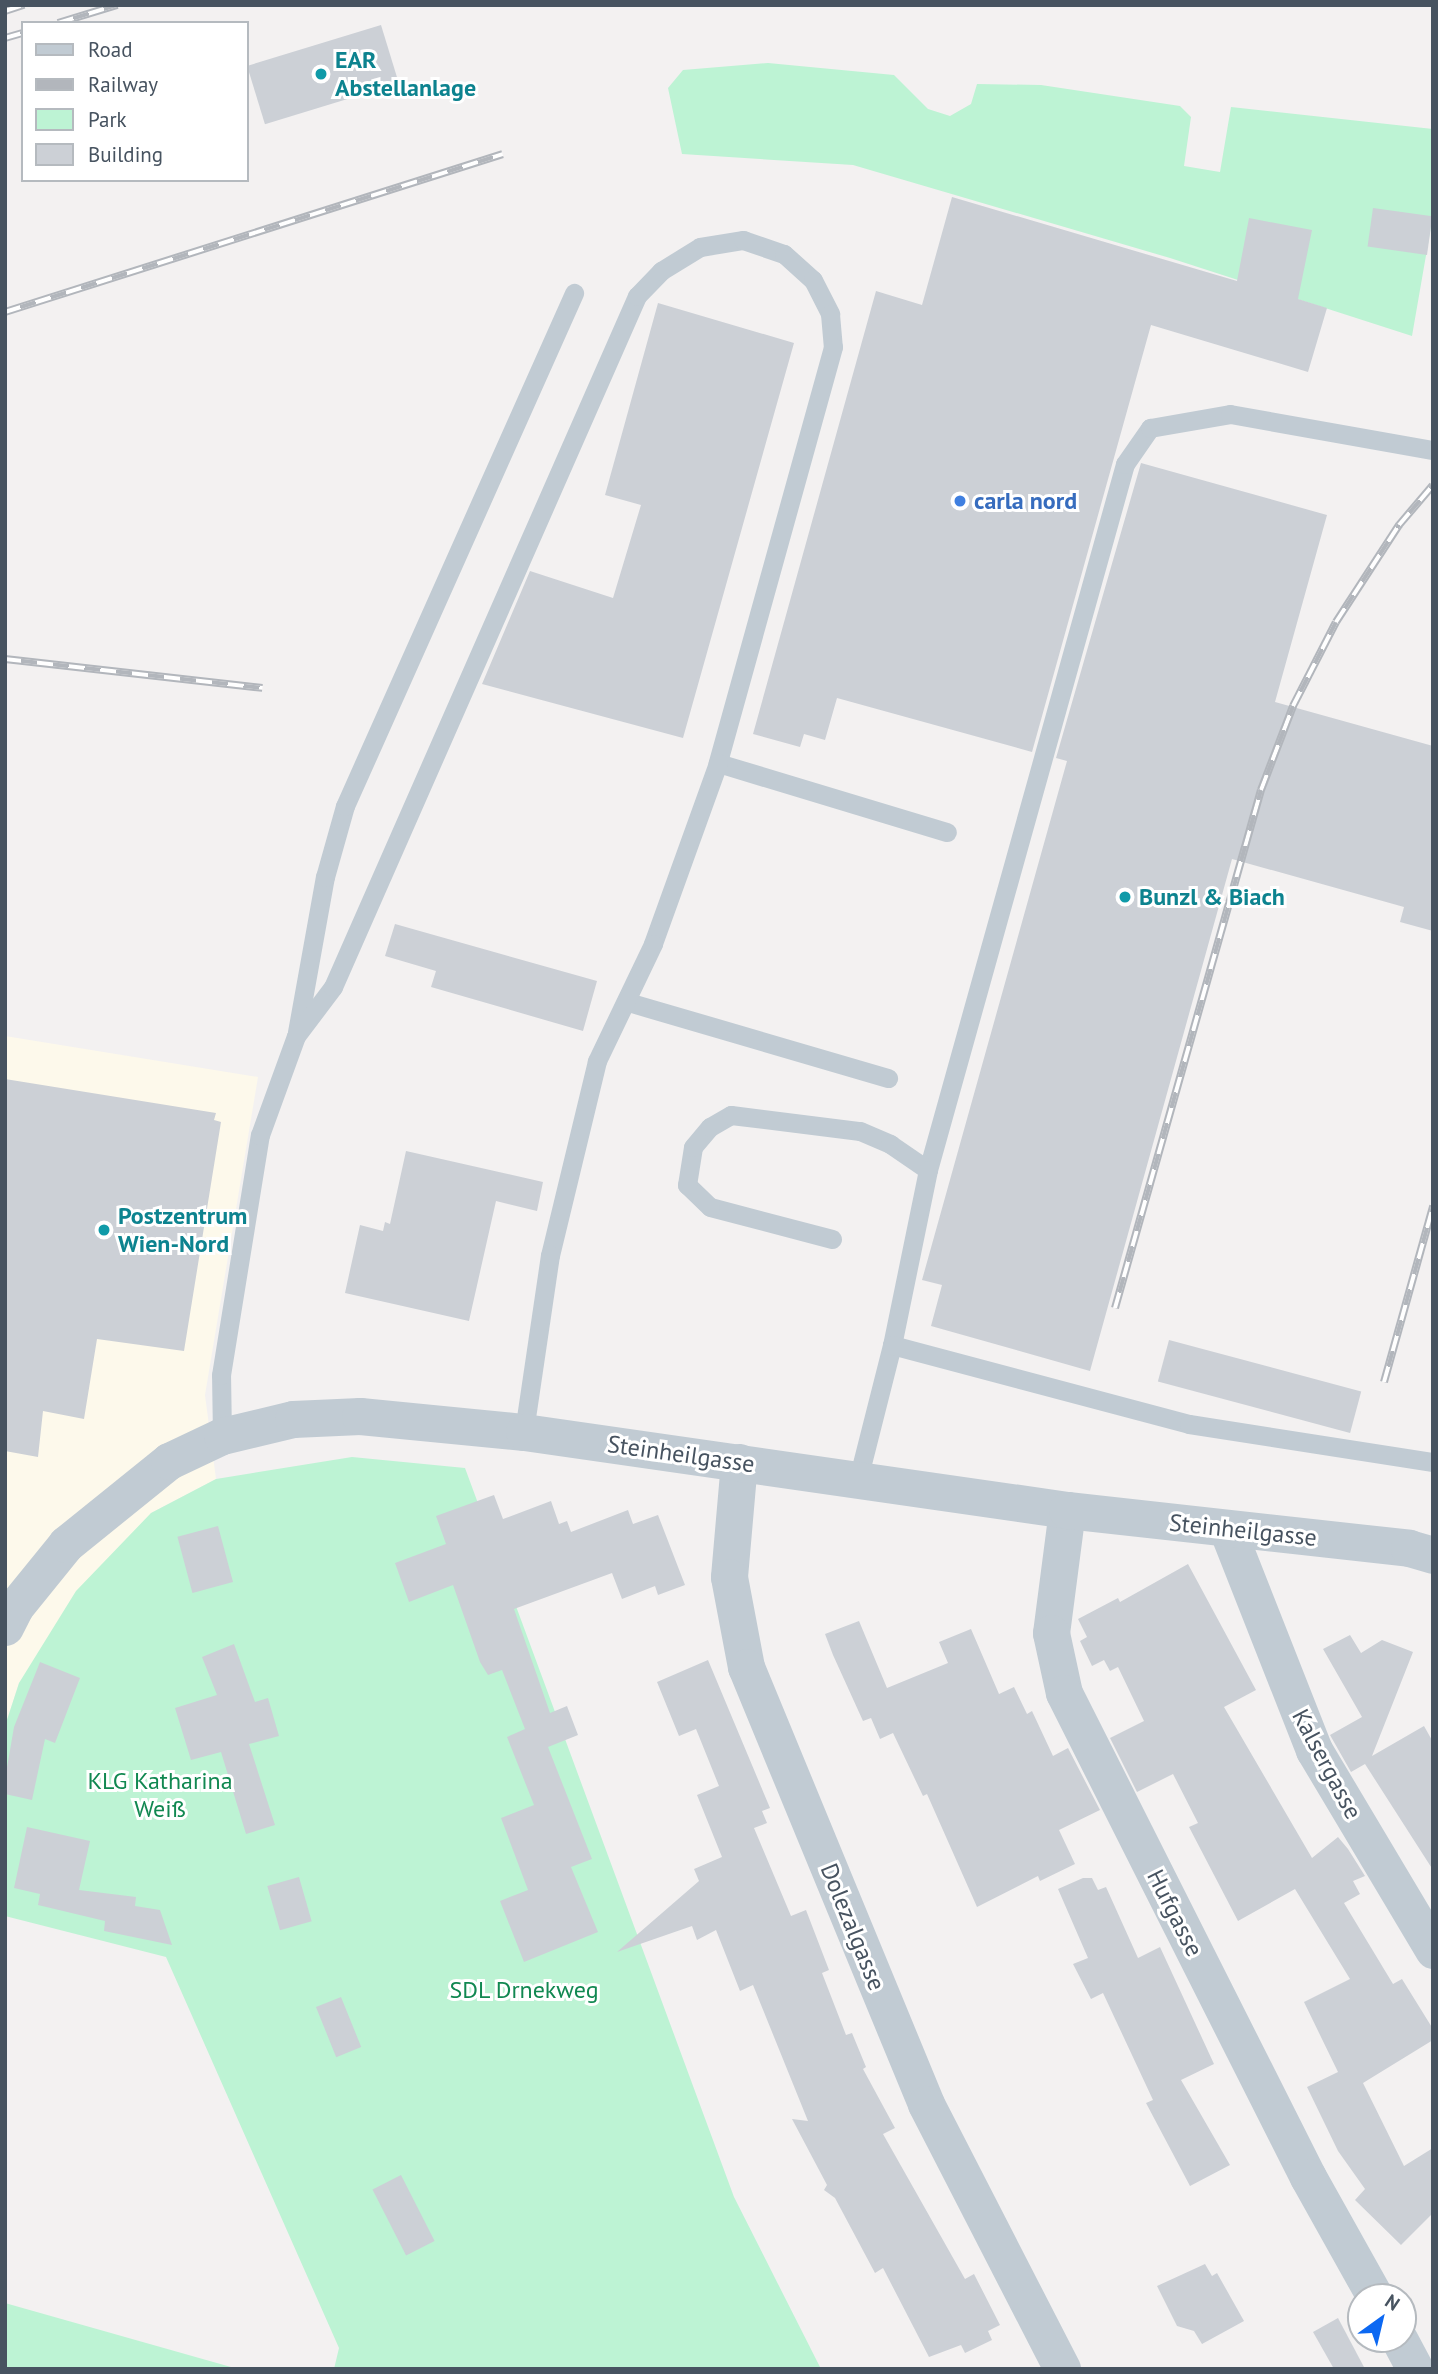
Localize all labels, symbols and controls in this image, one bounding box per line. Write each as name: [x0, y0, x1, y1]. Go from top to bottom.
legend: [21, 21, 248, 182]
text: Road: [88, 36, 132, 63]
place label: EAR Abstellanlage: [335, 46, 476, 102]
marker: EAR Abstellanlage: [313, 66, 329, 82]
text: Railway: [88, 71, 158, 98]
text: Park: [88, 106, 127, 133]
text: Building: [88, 141, 163, 168]
place label: carla nord: [974, 487, 1077, 515]
marker: carla nord: [952, 493, 968, 509]
place label: Bunzl & Biach: [1139, 883, 1285, 911]
marker: Bunzl & Biach: [1117, 889, 1133, 905]
place label: Postzentrum Wien-Nord: [118, 1202, 247, 1258]
marker: Postzentrum Wien-Nord: [96, 1222, 112, 1238]
street label: Steinheilgasse: [606, 1429, 756, 1479]
street label: Steinheilgasse: [1168, 1508, 1318, 1552]
street label: Kalsergasse: [1286, 1704, 1368, 1824]
park label: KLG Katharina Weiß: [87, 1767, 233, 1823]
street label: Dolezalgasse: [814, 1859, 892, 1995]
street label: Hufgasse: [1141, 1865, 1209, 1961]
park label: SDL Drnekweg: [449, 1976, 599, 2004]
north arrow: [1347, 2283, 1417, 2353]
text: N: [1381, 2289, 1405, 2316]

